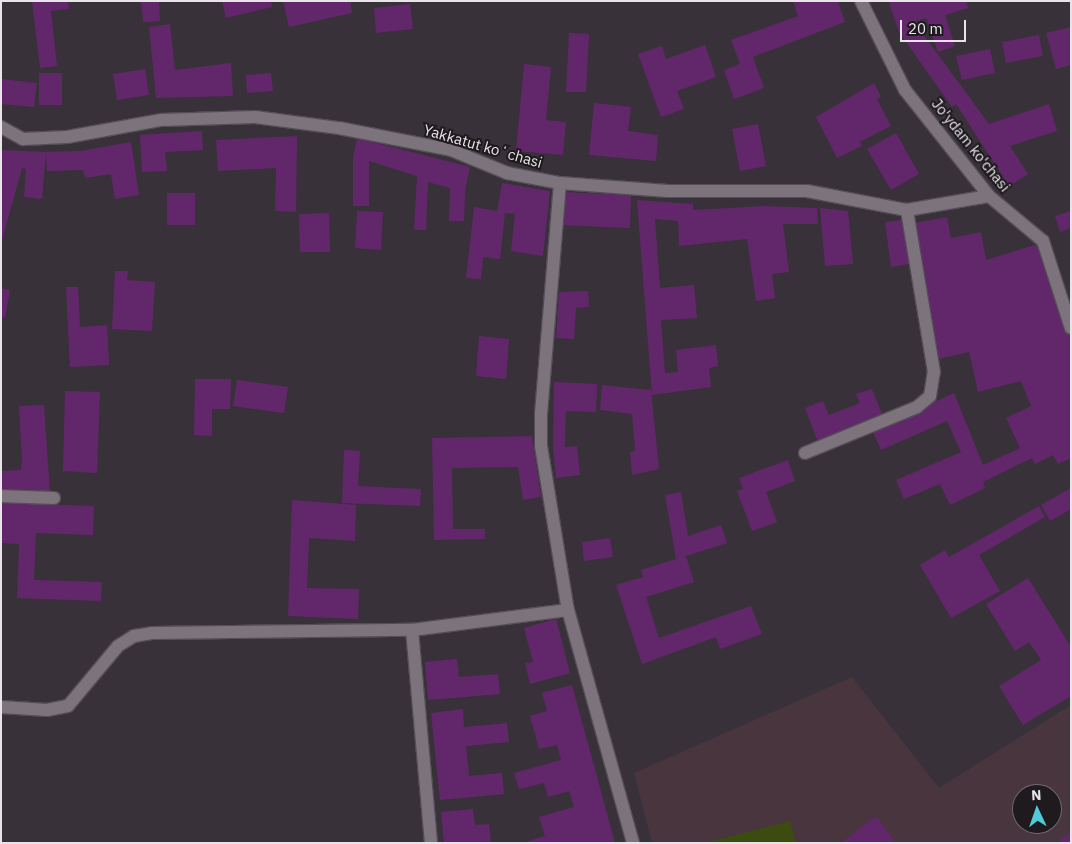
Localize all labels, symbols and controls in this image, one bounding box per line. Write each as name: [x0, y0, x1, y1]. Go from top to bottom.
scale bar: [902, 10, 968, 42]
text: 20 m: [908, 19, 943, 38]
street label: Jo'ydam ko'chasi: [928, 95, 1014, 195]
street label: Yakkatut koʻchasi: [422, 120, 544, 172]
north arrow: [1012, 784, 1062, 834]
text: N: [1031, 786, 1042, 804]

